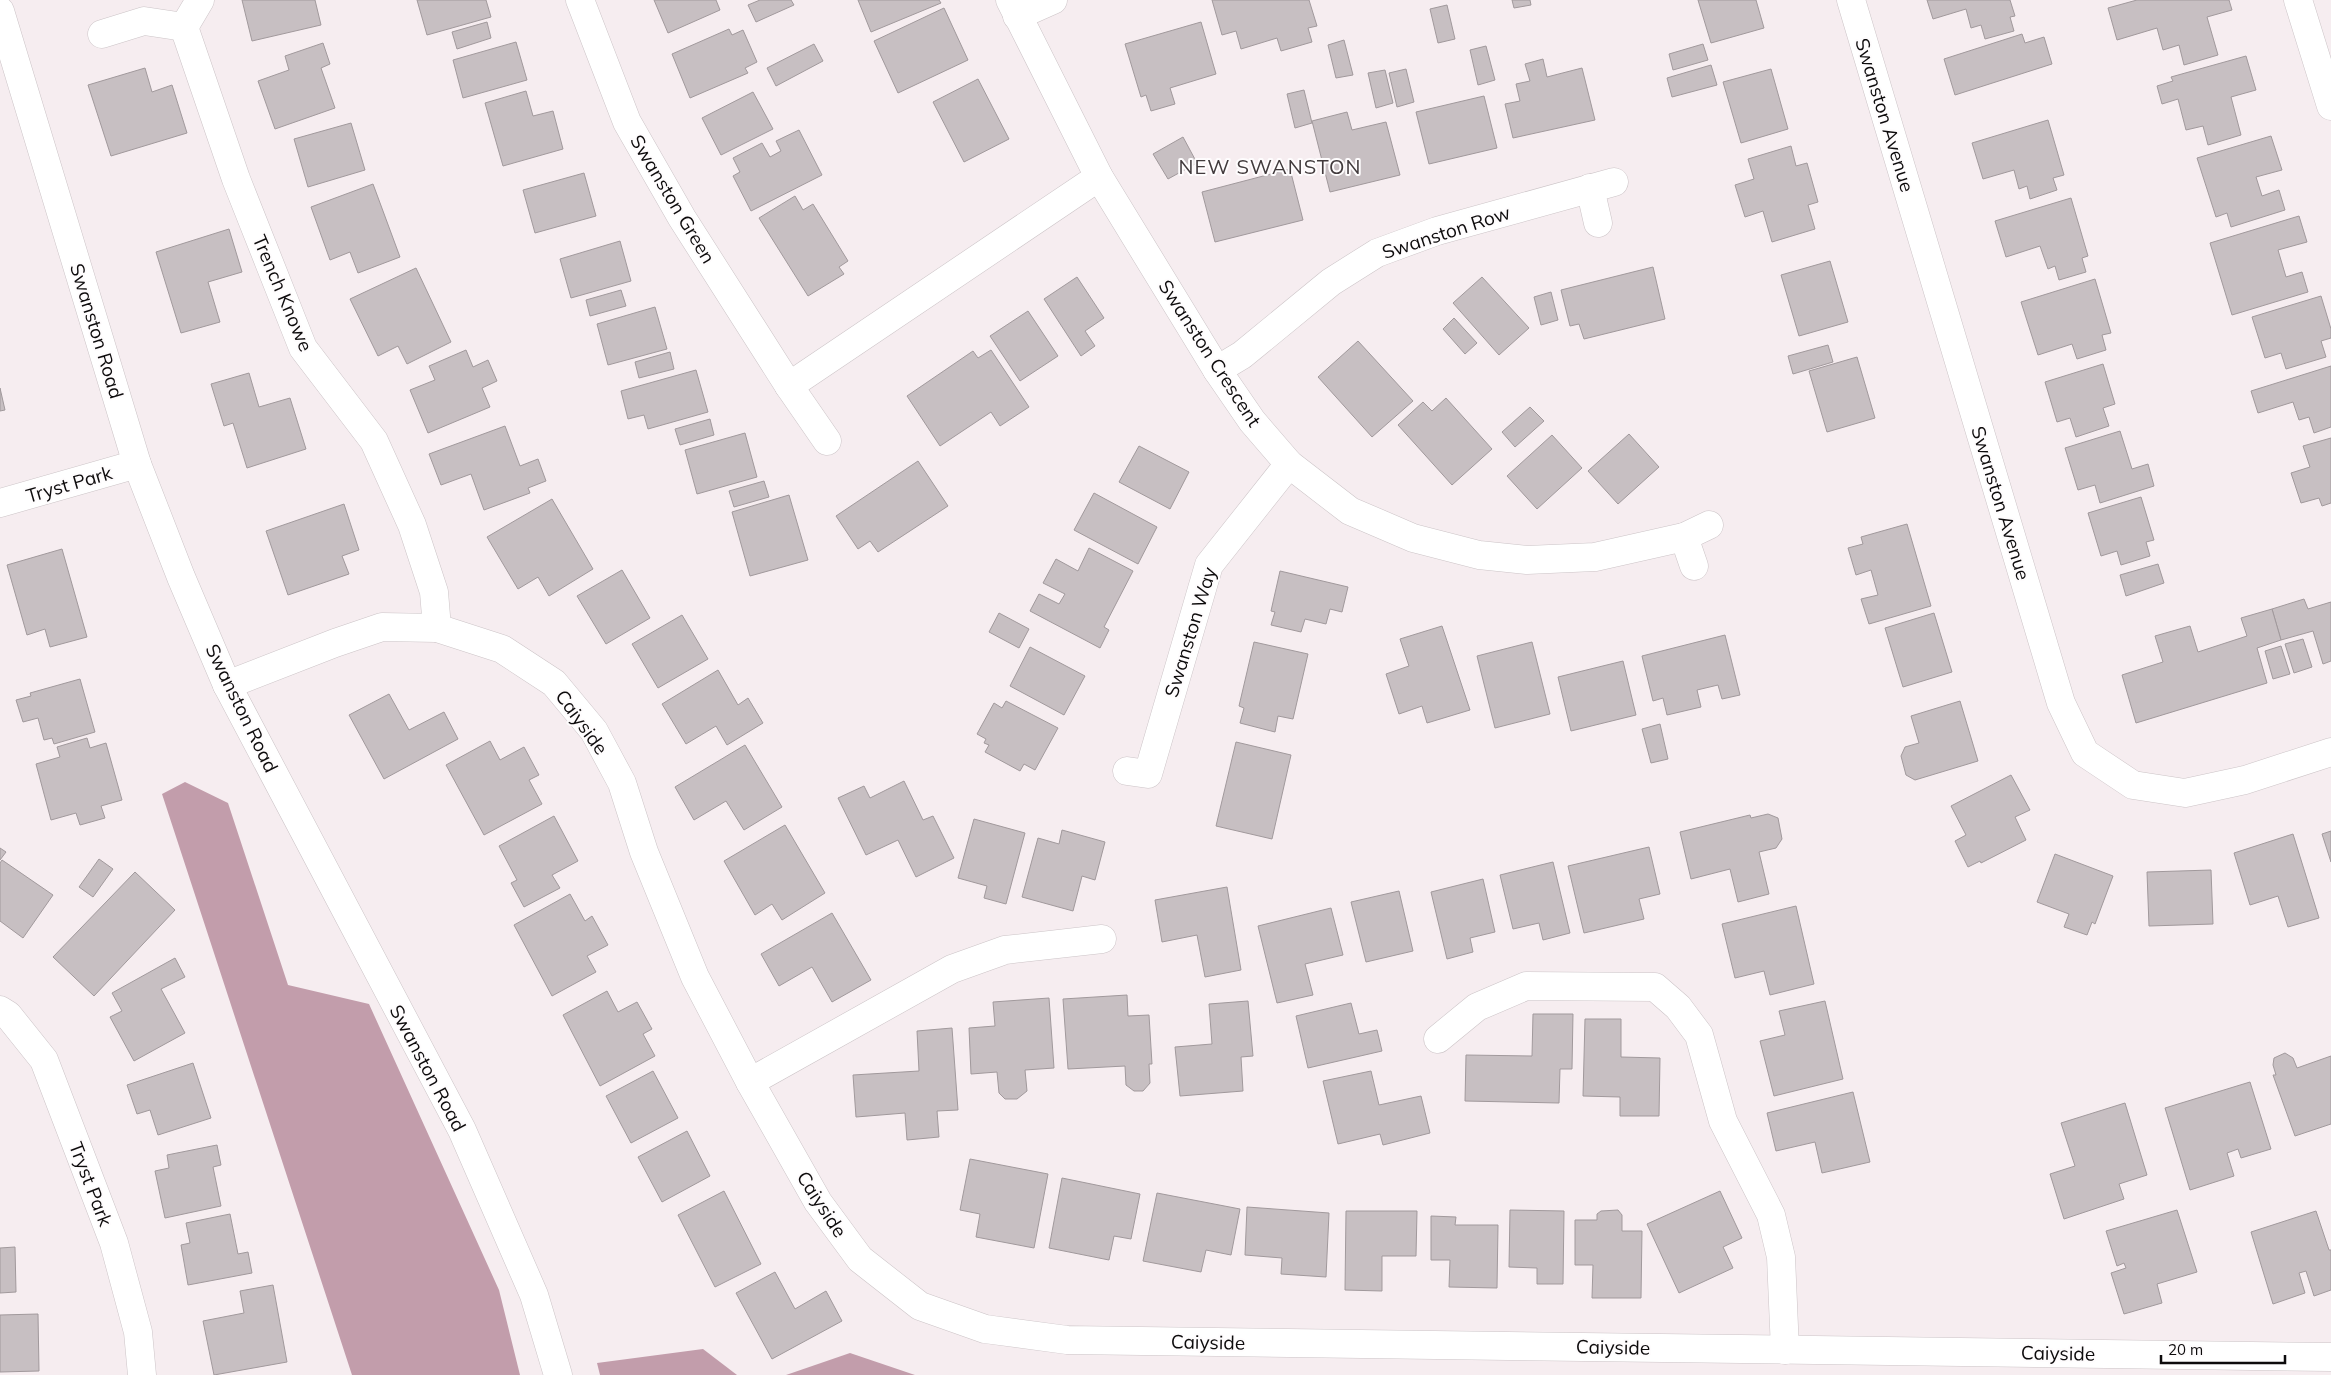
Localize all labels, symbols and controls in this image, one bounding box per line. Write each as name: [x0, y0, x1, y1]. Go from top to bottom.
street label: Swanston Avenue: [1850, 35, 1920, 195]
street label: Swanston Green: [625, 130, 721, 268]
district label: NEW SWANSTON: [1179, 154, 1361, 179]
street label: Swanston Row: [1379, 200, 1513, 264]
street label: Trench Knowe: [248, 231, 318, 355]
street label: Swanston Road: [65, 261, 129, 401]
street label: Swanston Crescent: [1154, 275, 1267, 431]
street label: Swanston Avenue: [1966, 423, 2036, 583]
street label: Tryst Park: [23, 460, 115, 508]
street label: Swanston Way: [1159, 564, 1221, 700]
street label: Swanston Road: [201, 640, 283, 776]
street label: Caiyside: [550, 685, 614, 759]
street label: Swanston Road: [385, 1001, 471, 1135]
street label: Tryst Park: [64, 1138, 118, 1230]
street label: Caiyside: [792, 1166, 852, 1242]
street label: Caiyside: [1171, 1329, 1245, 1355]
scale bar: [2161, 1332, 2285, 1364]
street label: Caiyside: [1576, 1334, 1650, 1360]
street label: Caiyside: [2021, 1340, 2095, 1366]
text: 20 m: [2168, 1340, 2203, 1359]

